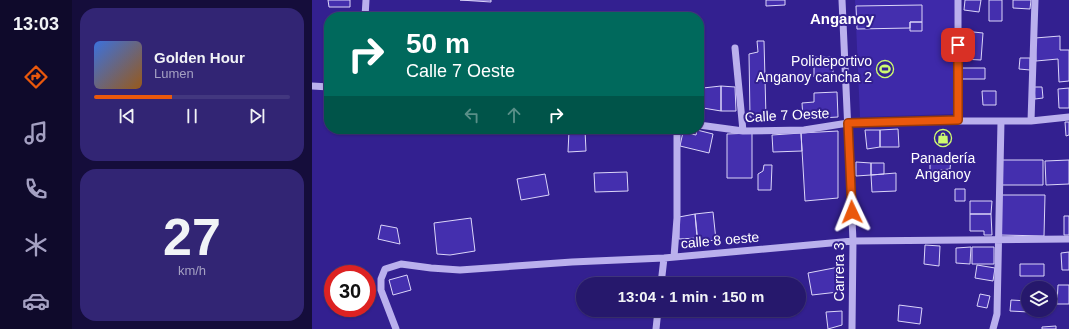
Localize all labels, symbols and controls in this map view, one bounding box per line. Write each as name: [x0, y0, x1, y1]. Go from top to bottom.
district label: Anganoy: [810, 10, 875, 27]
text: 13:03: [13, 14, 59, 34]
icon: right: [340, 28, 392, 80]
text: 50 m: [406, 28, 470, 59]
pin: [941, 28, 975, 62]
icon: arrive: [947, 34, 969, 56]
text: Golden Hour: [154, 49, 245, 66]
place label: Polideportivo Anganoy cancha 2: [756, 53, 872, 85]
sports icon: Polideportivo Anganoy cancha 2: [875, 59, 895, 79]
text: Calle 7 Oeste: [406, 61, 515, 81]
icon: directions: [22, 63, 50, 91]
text: Lumen: [154, 66, 194, 81]
icon: left: [461, 104, 483, 126]
icon: ahead: [503, 104, 525, 126]
icon: right: [545, 104, 567, 126]
icon: previous: [116, 105, 138, 127]
icon: pause: [181, 105, 203, 127]
icon: next: [246, 105, 268, 127]
street label: Calle 7 Oeste: [744, 105, 830, 125]
icon: music: [22, 119, 50, 147]
shop icon: Panadería Anganoy: [933, 128, 953, 148]
place label: Panadería Anganoy: [911, 150, 976, 182]
icon: phone: [22, 175, 50, 203]
position arrow: [831, 191, 873, 233]
text: 27: [163, 208, 221, 266]
street label: calle 8 oeste: [680, 229, 760, 251]
icon: climate: [22, 231, 50, 259]
street label: Carrera 3: [831, 242, 847, 302]
text: km/h: [178, 263, 206, 278]
speed limit sign: 30: [324, 265, 376, 317]
map controls: [1021, 281, 1057, 317]
button: layers: [1021, 281, 1057, 317]
icon: car: [22, 287, 50, 315]
text: 13:04 · 1 min · 150 m: [618, 288, 764, 305]

